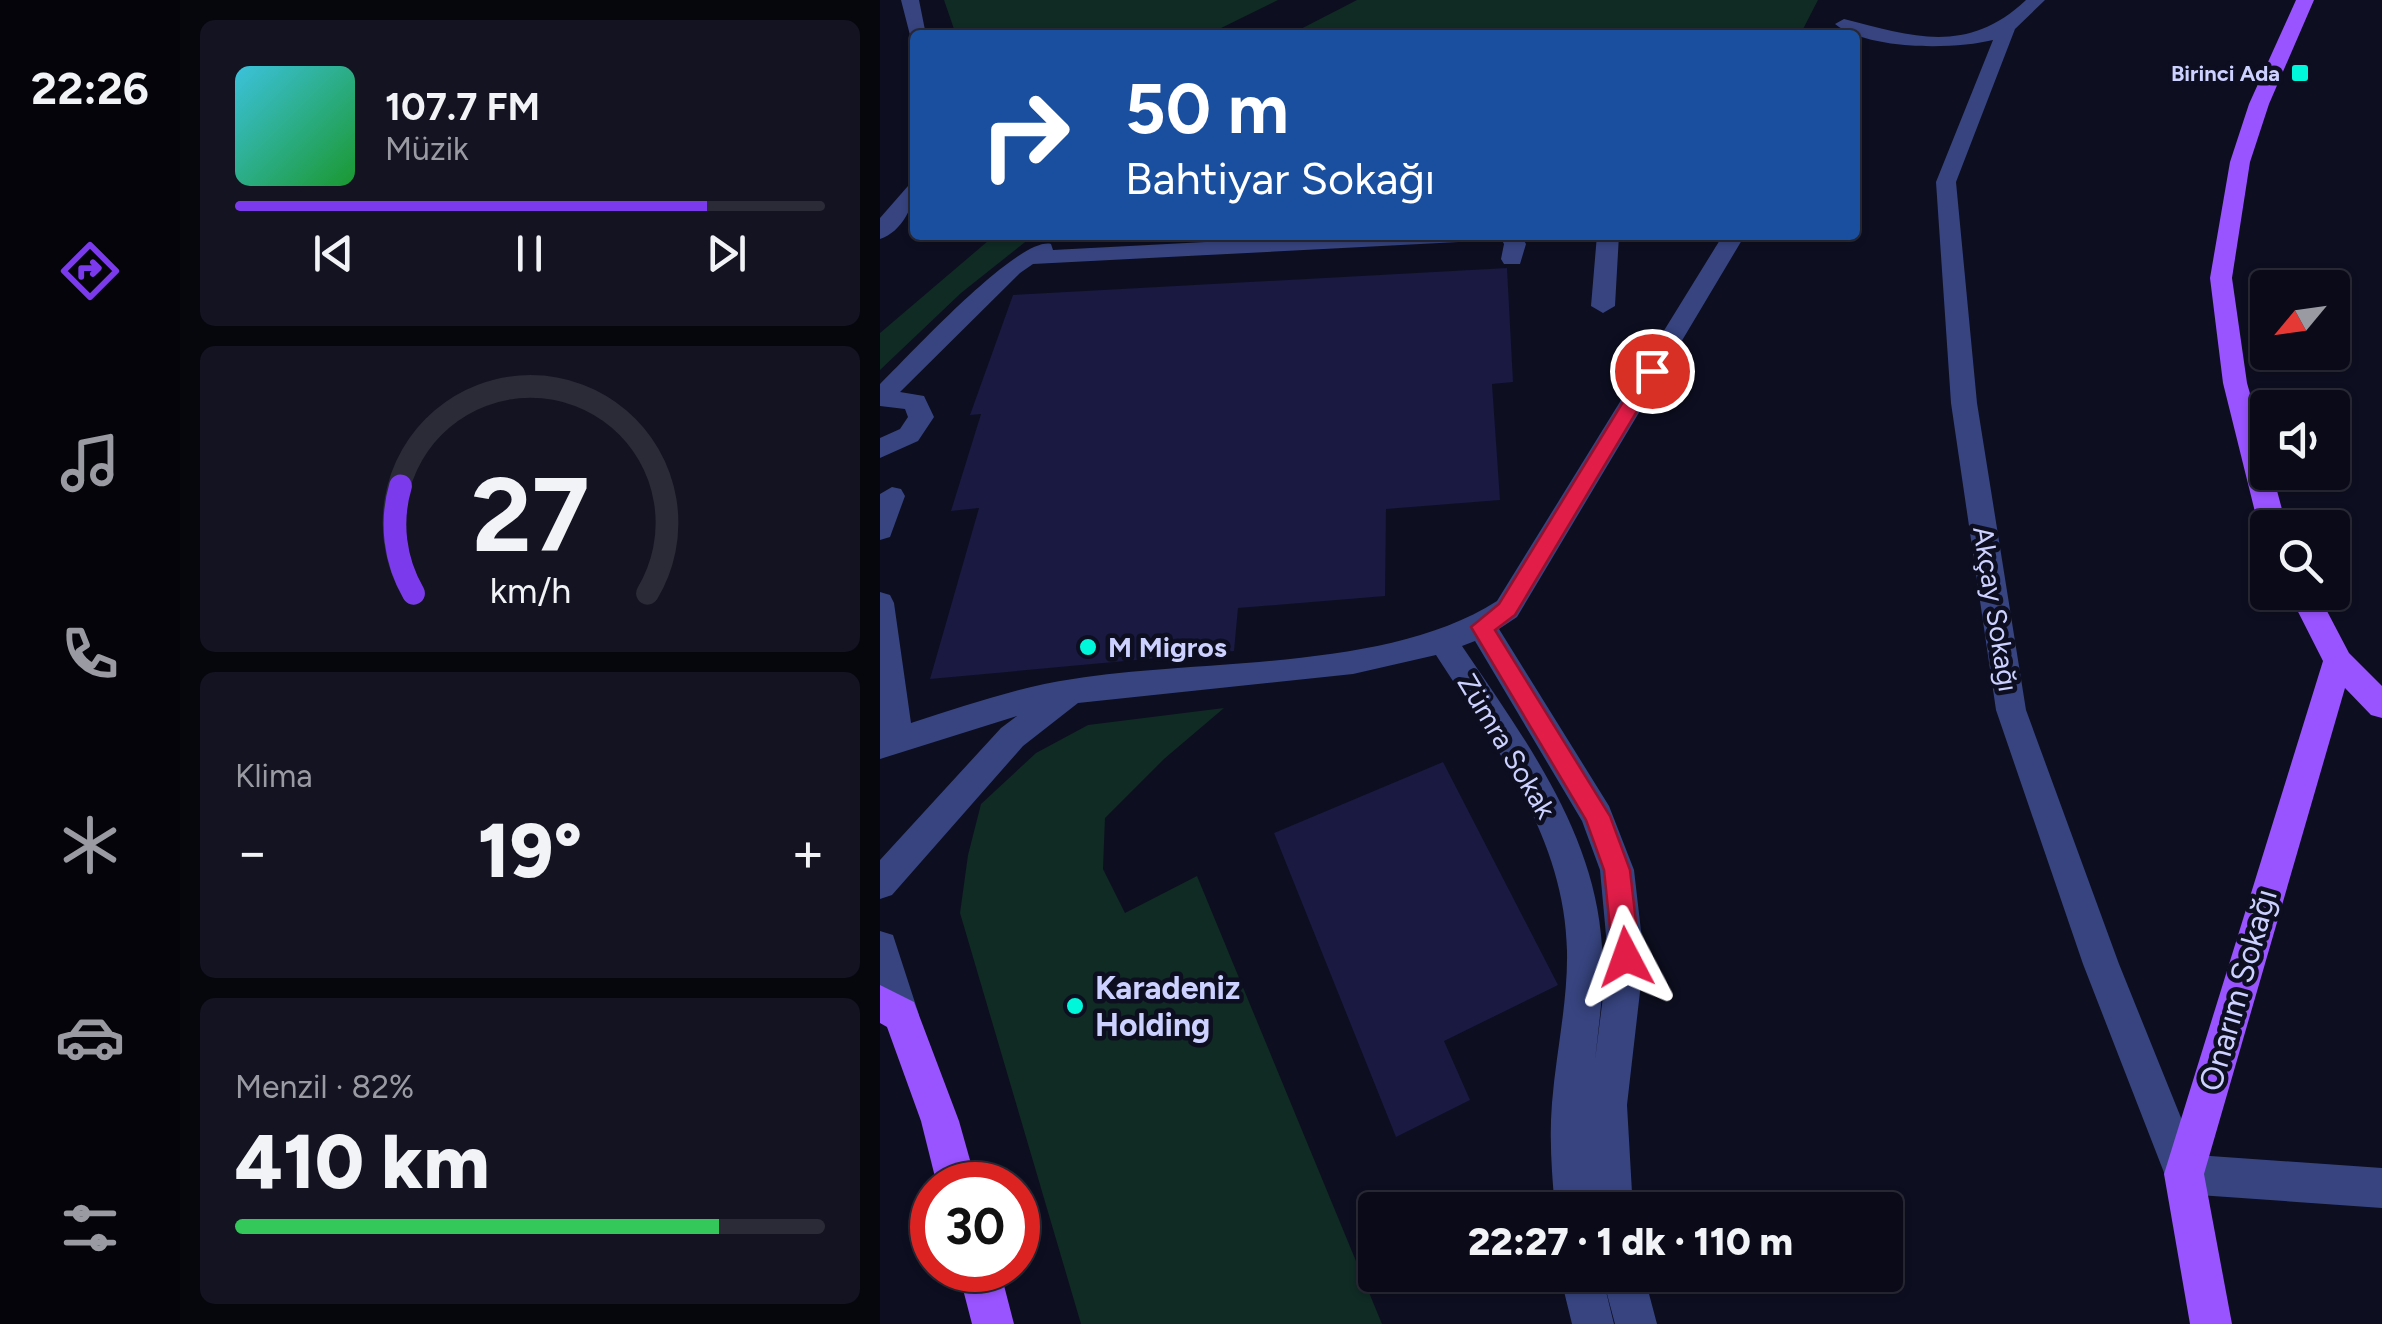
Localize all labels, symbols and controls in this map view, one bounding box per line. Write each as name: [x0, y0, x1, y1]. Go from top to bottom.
place label: Birinci Ada: [2171, 60, 2280, 87]
text: 22:26: [31, 61, 149, 115]
marker: Birinci Ada: [2289, 62, 2311, 84]
text: 50 m: [1125, 66, 1289, 151]
icon: right: [960, 70, 1090, 200]
text: 107.7 FM: [385, 84, 540, 130]
text: Müzik: [385, 130, 469, 168]
text: Bahtiyar Sokağı: [1125, 151, 1435, 205]
icon: previous: [306, 226, 361, 281]
icon: pause: [502, 226, 557, 281]
icon: next: [699, 226, 754, 281]
icon: directions: [55, 236, 125, 306]
north arrow: [2250, 270, 2350, 370]
map controls: [2250, 270, 2350, 610]
pin: [1610, 329, 1695, 414]
icon: arrive: [1625, 344, 1680, 399]
button: sound: [2250, 390, 2350, 490]
icon: music: [55, 428, 125, 498]
text: 27: [471, 452, 589, 577]
button: search: [2250, 510, 2350, 610]
street label: Akçay Sokağı: [1966, 524, 2026, 694]
text: km/h: [489, 569, 571, 612]
icon: phone: [55, 619, 125, 689]
place label: M Migros: [1108, 630, 1227, 664]
marker: M Migros: [1077, 636, 1099, 658]
street label: Zümra Sokak: [1451, 668, 1564, 825]
text: Klima: [235, 757, 313, 795]
text: 19°: [478, 806, 582, 896]
icon: climate: [55, 810, 125, 880]
text: −: [235, 819, 269, 885]
text: +: [791, 819, 825, 885]
street label: Onarım Sokağı: [2191, 885, 2285, 1095]
position arrow: [1574, 905, 1678, 1009]
place label: Karadeniz Holding: [1095, 969, 1240, 1044]
marker: Karadeniz Holding: [1064, 995, 1086, 1017]
icon: car: [55, 1002, 125, 1072]
text: Menzil · 82%: [235, 1068, 414, 1106]
text: 410 km: [235, 1117, 490, 1207]
speed limit sign: 30: [910, 1162, 1040, 1292]
icon: filters: [55, 1193, 125, 1263]
text: 22:27 · 1 dk · 110 m: [1468, 1219, 1793, 1265]

